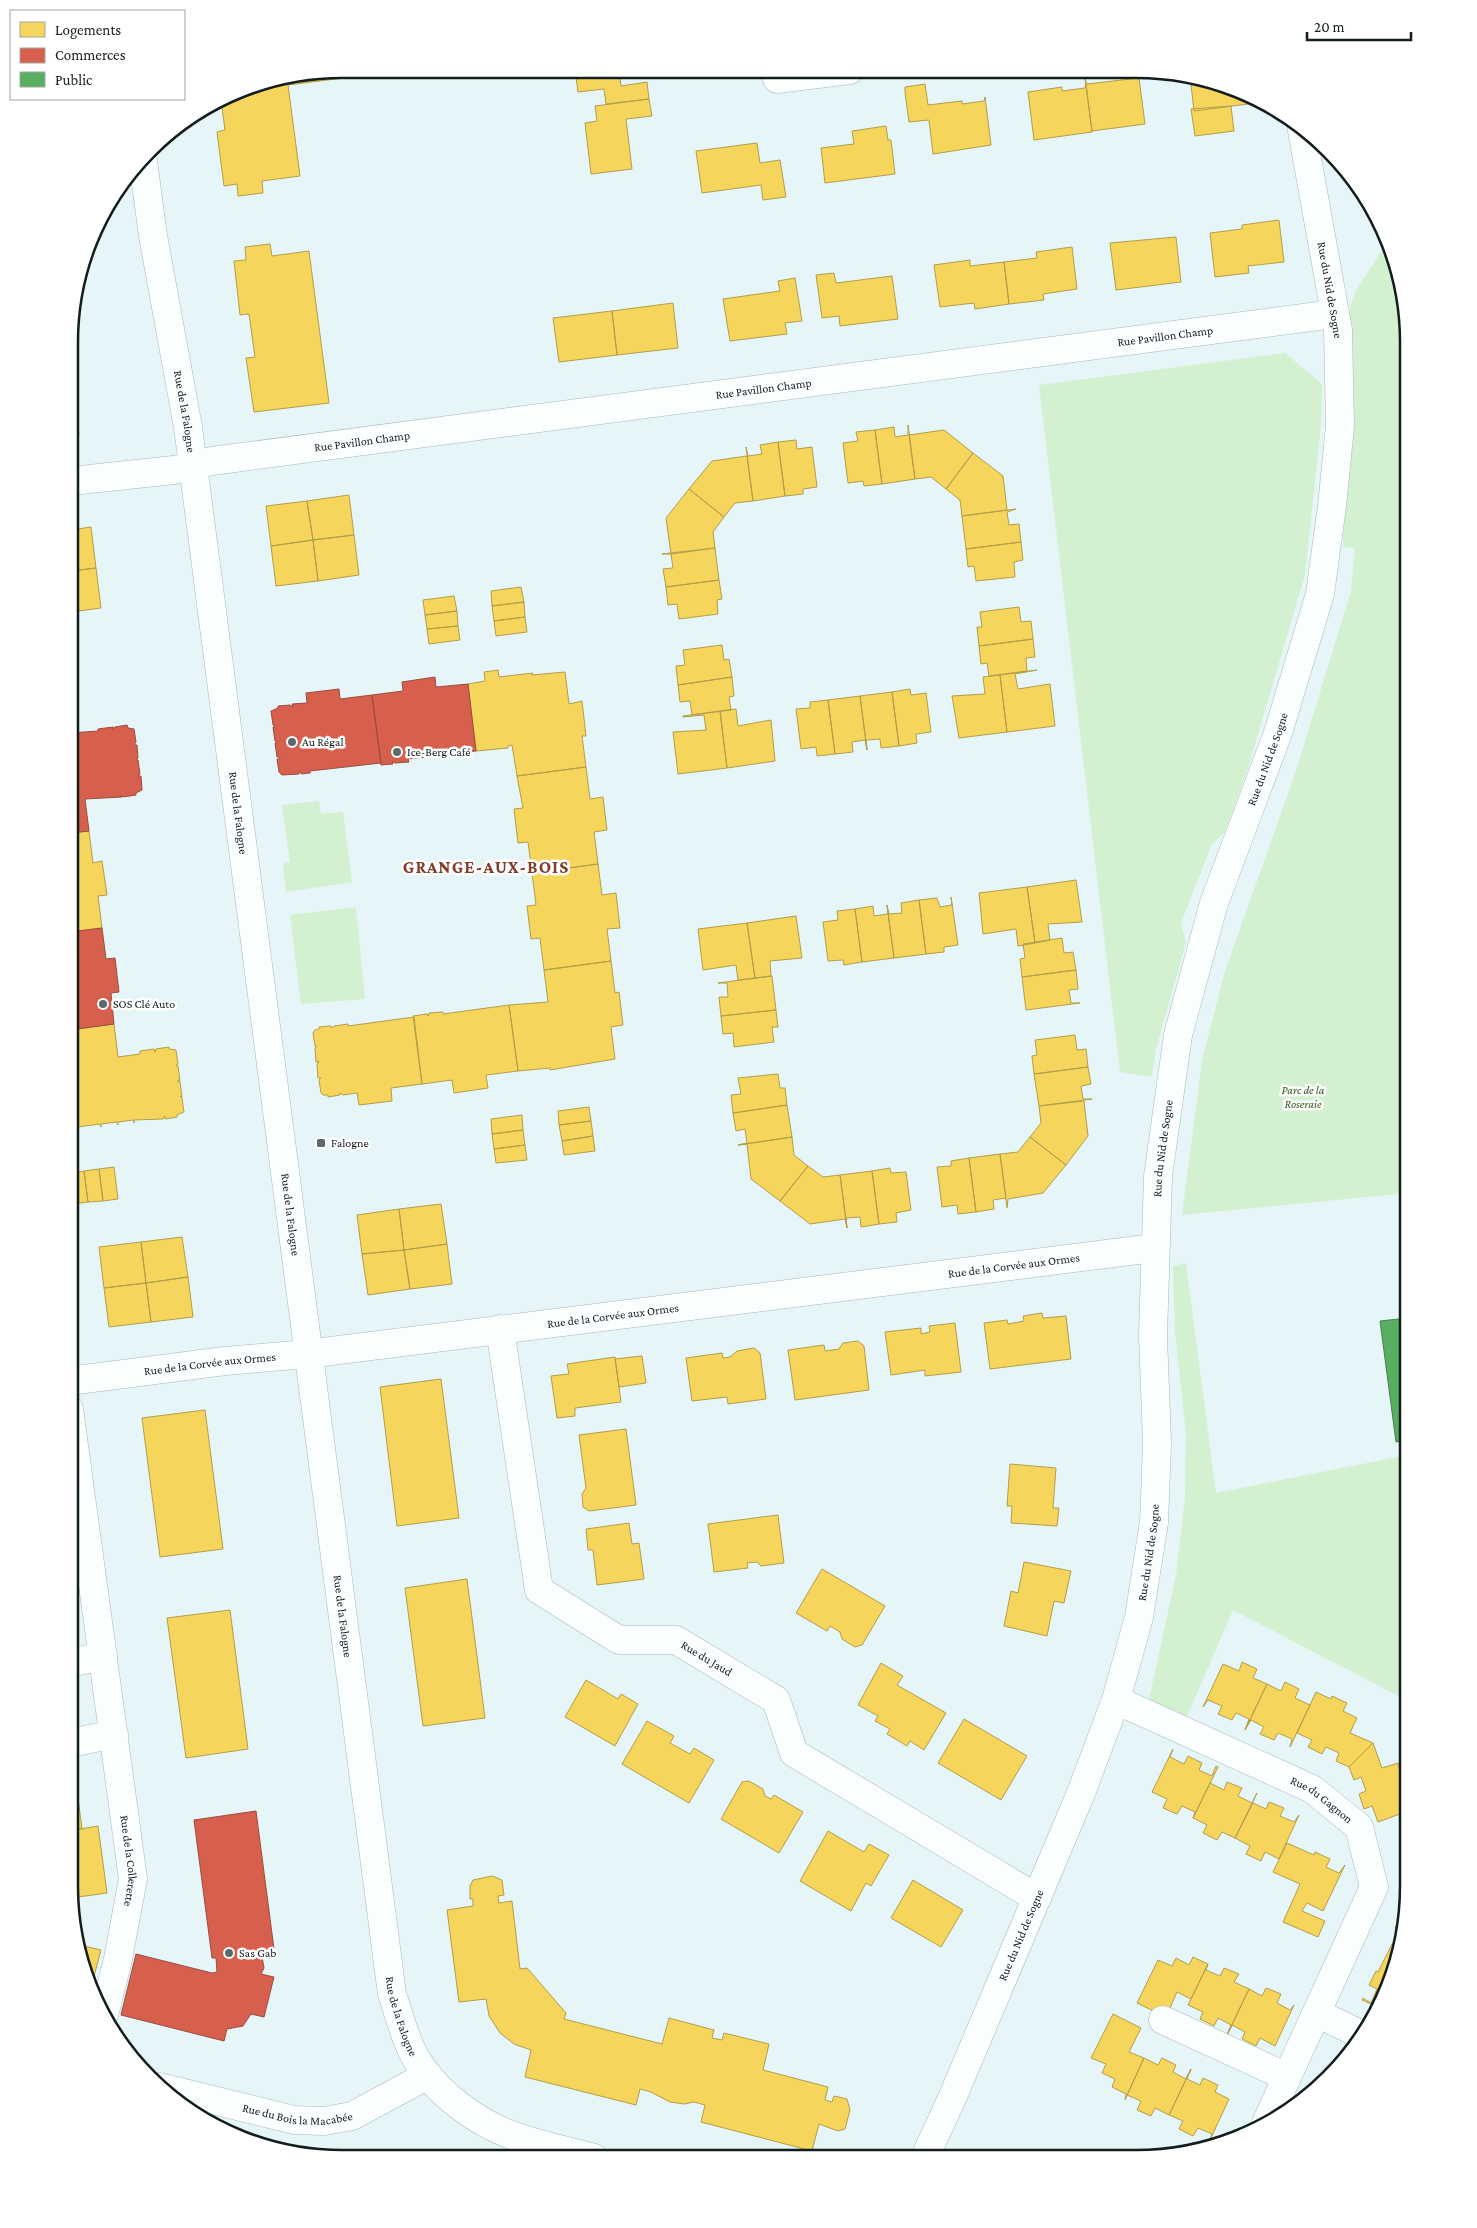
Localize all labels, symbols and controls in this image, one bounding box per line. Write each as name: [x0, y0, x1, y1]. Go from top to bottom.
legend: [10, 10, 185, 100]
scale bar: [1307, 10, 1411, 42]
text: 20 m: [1314, 19, 1345, 35]
text: Logements: [55, 22, 121, 39]
text: Commerces: [55, 47, 126, 63]
text: Public: [55, 72, 93, 88]
street label: Rue du Nid de Sogne: [1315, 241, 1345, 339]
street label: Rue Pavillon Champ: [1116, 323, 1214, 349]
street label: Rue de la Falogne: [171, 369, 198, 453]
street label: Rue Pavillon Champ: [715, 376, 812, 402]
street label: Rue Pavillon Champ: [313, 428, 411, 455]
street label: Rue du Nid de Sogne: [1244, 711, 1291, 808]
place label: Au Régal: [302, 735, 344, 749]
marker: Au Régal: [286, 736, 298, 748]
place label: Ice-Berg Café: [407, 745, 471, 759]
marker: Ice-Berg Café: [391, 746, 403, 758]
street label: Rue de la Falogne: [226, 771, 251, 855]
district label: GRANGE-AUX-BOIS: [403, 857, 569, 877]
place label: SOS Clé Auto: [113, 997, 175, 1011]
marker: SOS Clé Auto: [97, 998, 109, 1010]
park label: Parc de la Roseraie: [1282, 1083, 1325, 1111]
street label: Rue du Nid de Sogne: [1150, 1099, 1176, 1197]
place label: Falogne: [331, 1136, 369, 1150]
marker: Falogne: [315, 1137, 327, 1149]
street label: Rue de la Falogne: [278, 1172, 303, 1257]
street label: Rue de la Corvée aux Ormes: [947, 1250, 1081, 1281]
street label: Rue de la Corvée aux Ormes: [546, 1300, 680, 1331]
street label: Rue de la Corvée aux Ormes: [143, 1350, 277, 1378]
street label: Rue du Nid de Sogne: [1135, 1504, 1162, 1602]
street label: Rue de la Falogne: [330, 1574, 355, 1658]
street label: Rue du Jaud: [679, 1638, 735, 1679]
street label: Rue du Gagnon: [1288, 1773, 1356, 1826]
street label: Rue de la Collerette: [117, 1814, 140, 1908]
street label: Rue du Nid de Sogne: [995, 1887, 1046, 1983]
place label: Sas Gab: [239, 1946, 276, 1960]
marker: Sas Gab: [223, 1947, 235, 1959]
street label: Rue de la Falogne: [383, 1976, 420, 2059]
street label: Rue du Bois la Macabée: [241, 2101, 354, 2128]

